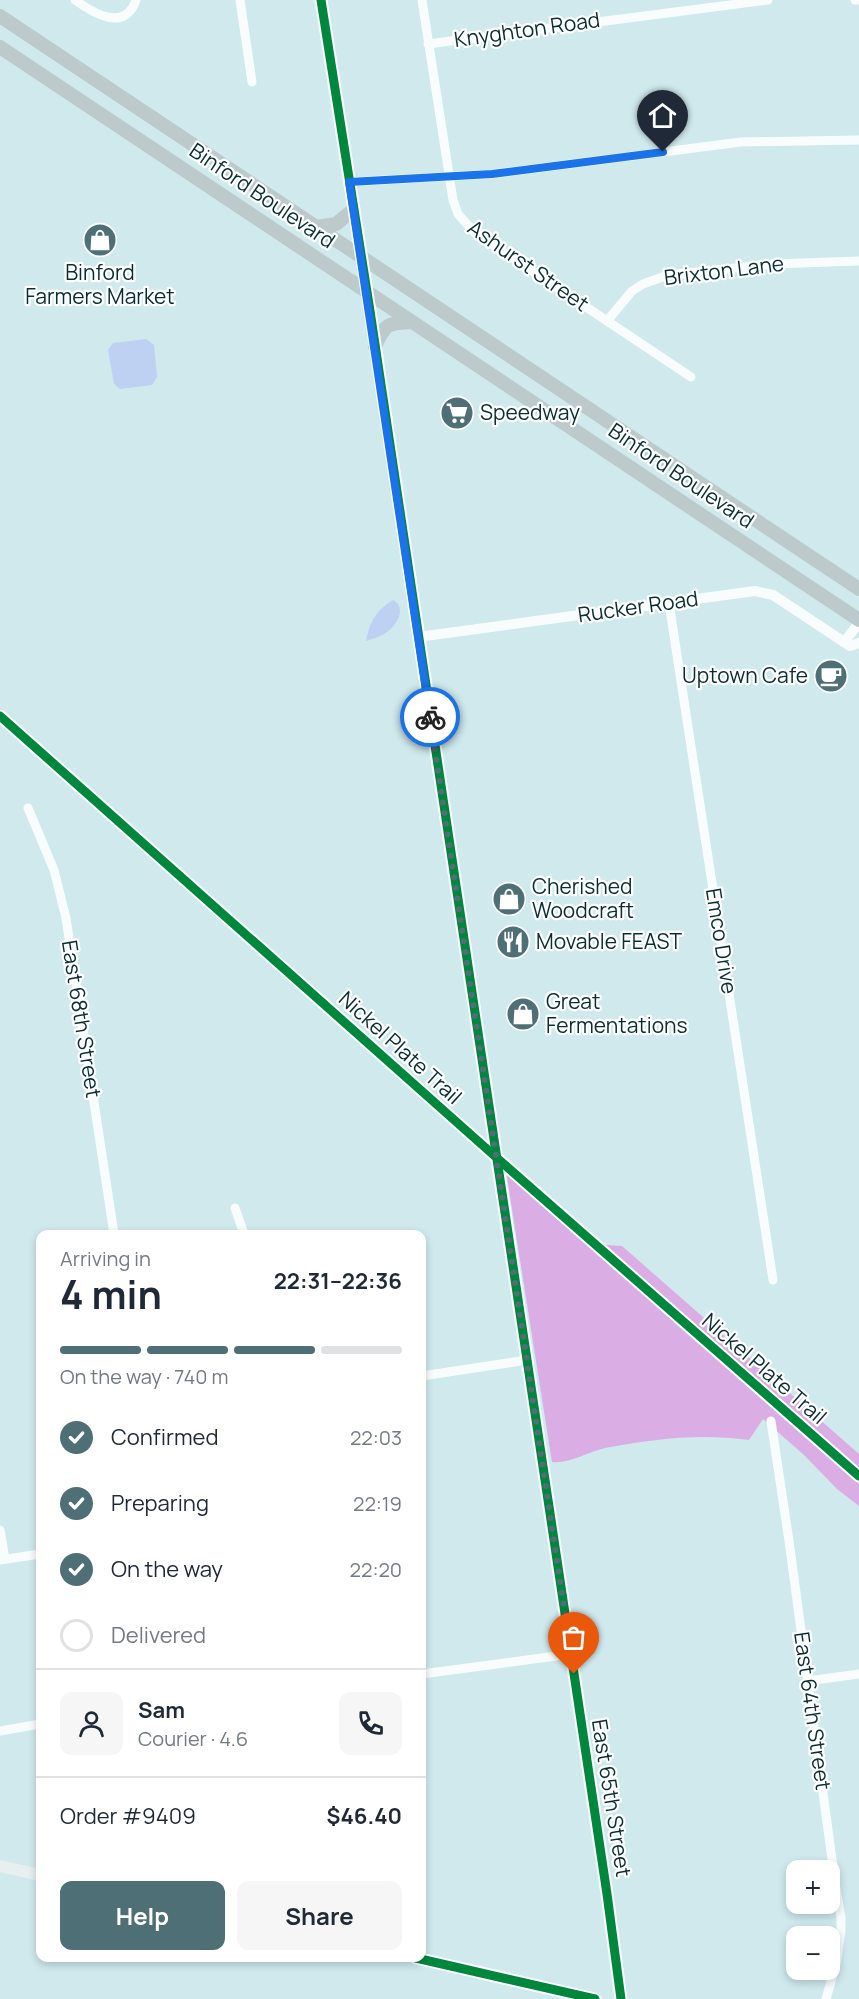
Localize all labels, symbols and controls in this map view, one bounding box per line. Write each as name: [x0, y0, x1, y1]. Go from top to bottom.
street label: Knyghton Road: [452, 5, 602, 53]
pin: [637, 90, 688, 152]
icon: home: [646, 99, 679, 132]
street label: Binford Boulevard: [184, 136, 341, 254]
street label: Ashurst Street: [462, 213, 595, 317]
shop icon: Binford Farmers Market: [82, 222, 118, 258]
street label: Brixton Lane: [662, 249, 785, 291]
place label: Binford Farmers Market: [25, 258, 175, 310]
supermarket icon: Speedway: [439, 395, 475, 431]
place label: Speedway: [480, 398, 580, 426]
street label: Binford Boulevard: [603, 416, 760, 534]
street label: Rucker Road: [576, 584, 700, 628]
cafe icon: Uptown Cafe: [813, 658, 849, 694]
place label: Uptown Cafe: [682, 661, 808, 689]
courier: [400, 687, 460, 747]
icon: bike: [414, 701, 447, 734]
place label: Cherished Woodcraft: [532, 872, 634, 924]
shop icon: Cherished Woodcraft: [491, 881, 527, 917]
street label: Emco Drive: [700, 886, 744, 996]
restaurant icon: Movable FEAST: [495, 924, 531, 960]
place label: Movable FEAST: [536, 927, 683, 955]
street label: East 68th Street: [56, 938, 108, 1100]
street label: Nickel Plate Trail: [333, 985, 468, 1110]
place label: Great Fermentations: [546, 987, 688, 1039]
shop icon: Great Fermentations: [505, 996, 541, 1032]
text: Arriving in: [60, 1245, 151, 1272]
text: 22:31–22:36: [274, 1266, 402, 1296]
text: 4 min: [60, 1267, 162, 1321]
street label: Nickel Plate Trail: [696, 1306, 833, 1430]
text: On the way · 740 m: [60, 1363, 228, 1390]
icon: check: [60, 1421, 93, 1454]
text: Confirmed: [111, 1422, 219, 1452]
text: 22:03: [350, 1424, 402, 1451]
icon: check: [60, 1487, 93, 1520]
text: Preparing: [111, 1488, 209, 1518]
text: 22:19: [353, 1490, 402, 1517]
icon: check: [60, 1553, 93, 1586]
text: On the way: [111, 1554, 223, 1584]
text: 22:20: [350, 1556, 402, 1583]
pin: [548, 1612, 599, 1674]
text: Delivered: [111, 1620, 206, 1650]
icon: bag: [557, 1621, 590, 1654]
street label: East 64th Street: [788, 1630, 838, 1792]
button: person: [60, 1692, 123, 1755]
button: phone: [339, 1692, 402, 1755]
text: Sam: [138, 1695, 185, 1725]
street label: East 65th Street: [586, 1717, 638, 1879]
text: Courier · 4.6: [138, 1725, 248, 1752]
text: Order #9409: [60, 1801, 196, 1831]
text: $46.40: [327, 1801, 402, 1831]
map controls: [786, 1860, 840, 1980]
button: +: [786, 1860, 840, 1914]
button: Help: [60, 1881, 225, 1950]
button: Share: [237, 1881, 402, 1950]
button: −: [786, 1926, 840, 1980]

